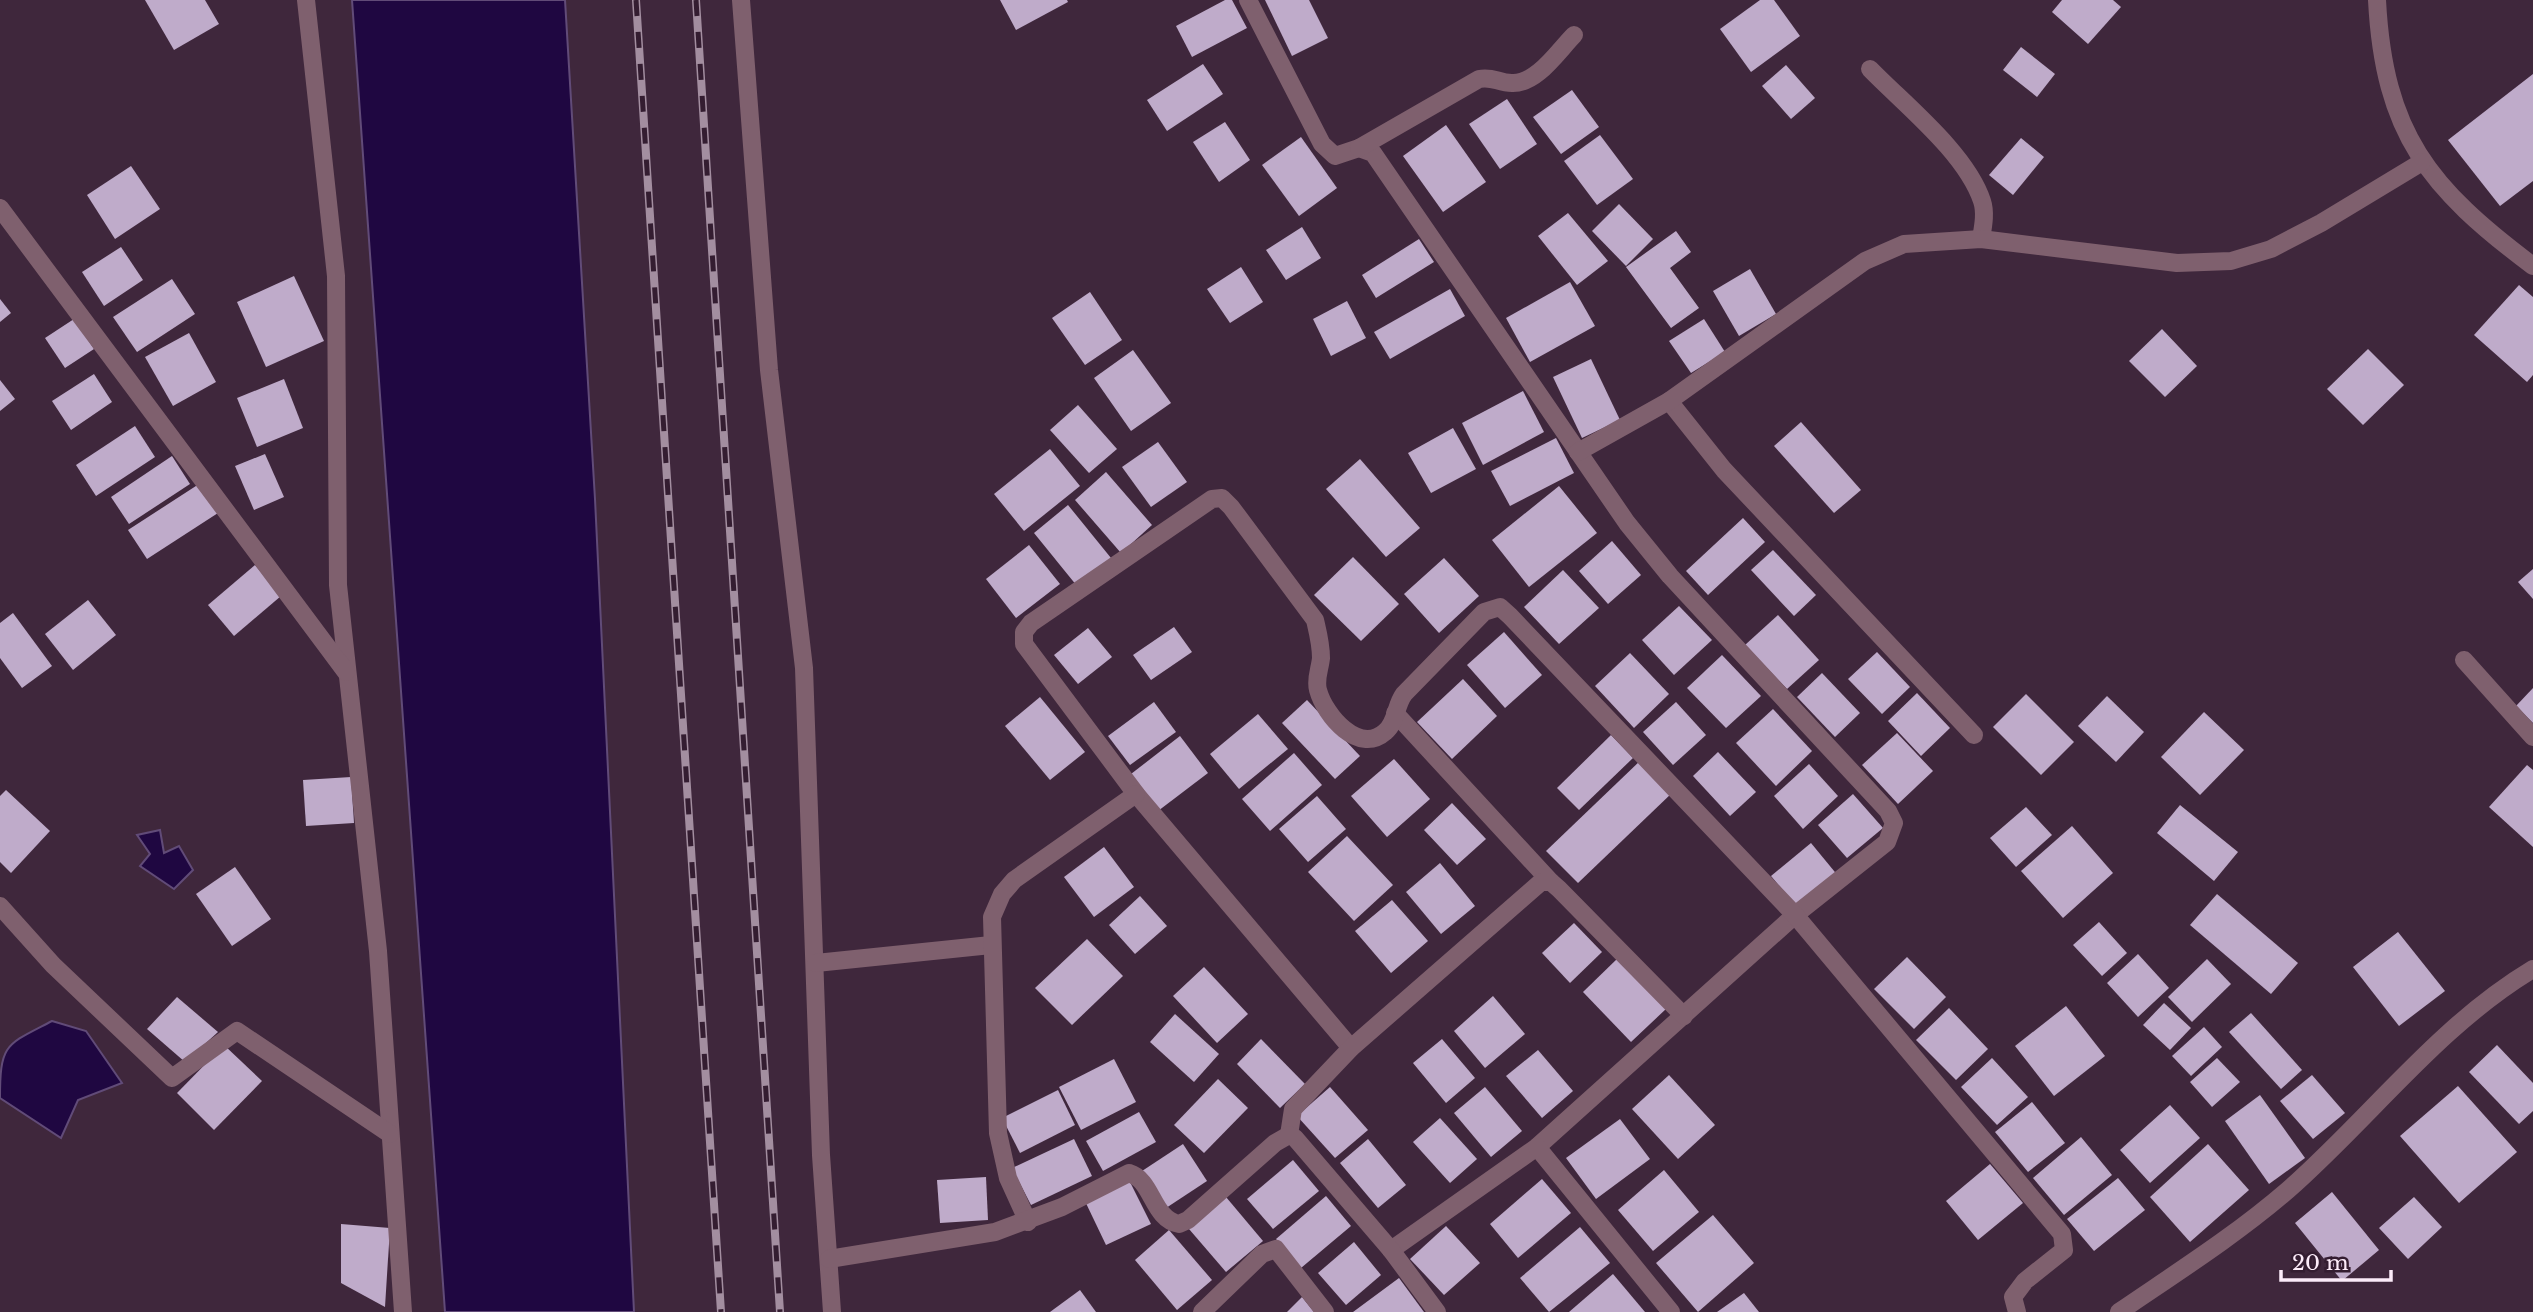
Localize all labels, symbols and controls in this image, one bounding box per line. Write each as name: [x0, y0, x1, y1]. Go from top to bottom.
scale bar: [2281, 1238, 2391, 1282]
text: 20 m: [2292, 1250, 2349, 1276]

